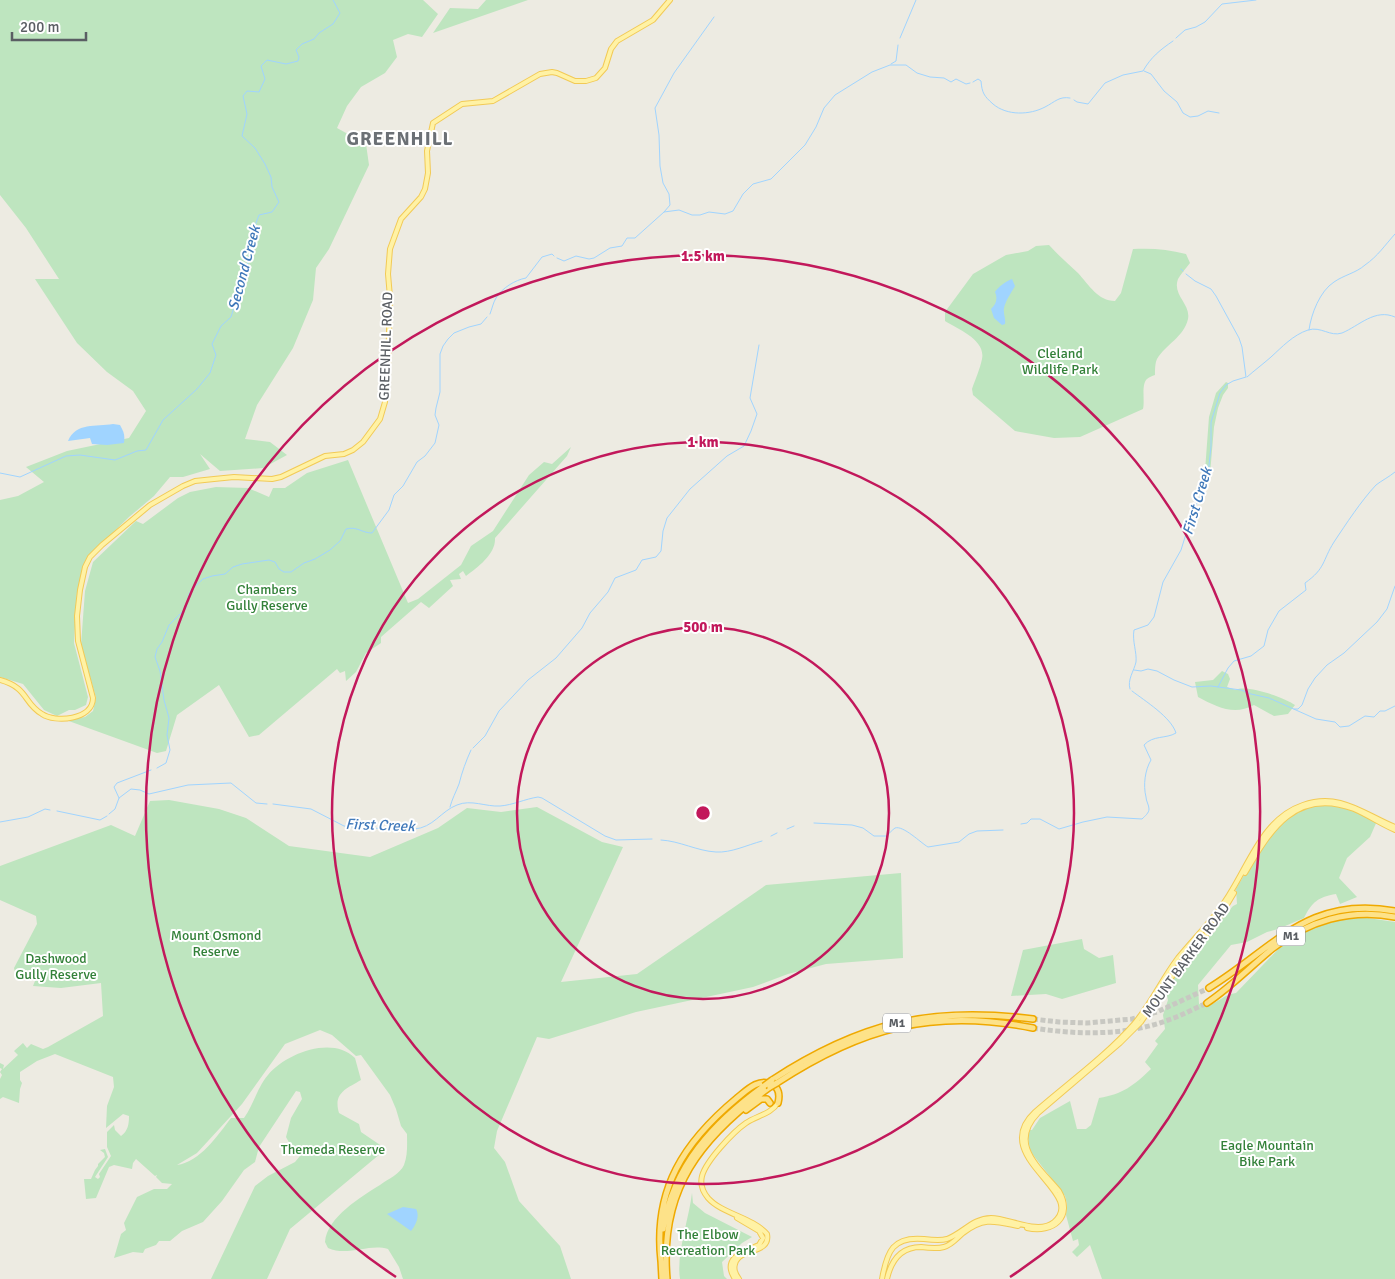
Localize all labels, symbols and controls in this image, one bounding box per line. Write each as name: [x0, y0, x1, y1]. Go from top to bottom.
scale bar: [12, 10, 86, 42]
text: 200 m: [20, 18, 60, 36]
district label: GREENHILL: [347, 127, 454, 151]
water label: Second Creek: [224, 222, 264, 312]
text: 1.5 km: [681, 247, 725, 265]
street label: GREENHILL ROAD: [376, 291, 396, 401]
park label: Cleland Wildlife Park: [1022, 345, 1098, 378]
text: 1 km: [687, 433, 719, 451]
water label: First Creek: [1178, 464, 1216, 537]
park label: Chambers Gully Reserve: [226, 581, 308, 614]
text: 500 m: [683, 618, 723, 636]
centre of rings: [694, 804, 712, 822]
water label: First Creek: [345, 815, 416, 835]
street label: MOUNT BARKER ROAD: [1139, 899, 1233, 1021]
road number: M1: [1277, 926, 1305, 946]
park label: Mount Osmond Reserve: [171, 927, 261, 960]
park label: Dashwood Gully Reserve: [15, 950, 97, 983]
road number: M1: [883, 1014, 911, 1032]
park label: Eagle Mountain Bike Park: [1220, 1137, 1314, 1170]
park label: Themeda Reserve: [281, 1141, 385, 1158]
park label: The Elbow Recreation Park: [661, 1226, 755, 1259]

